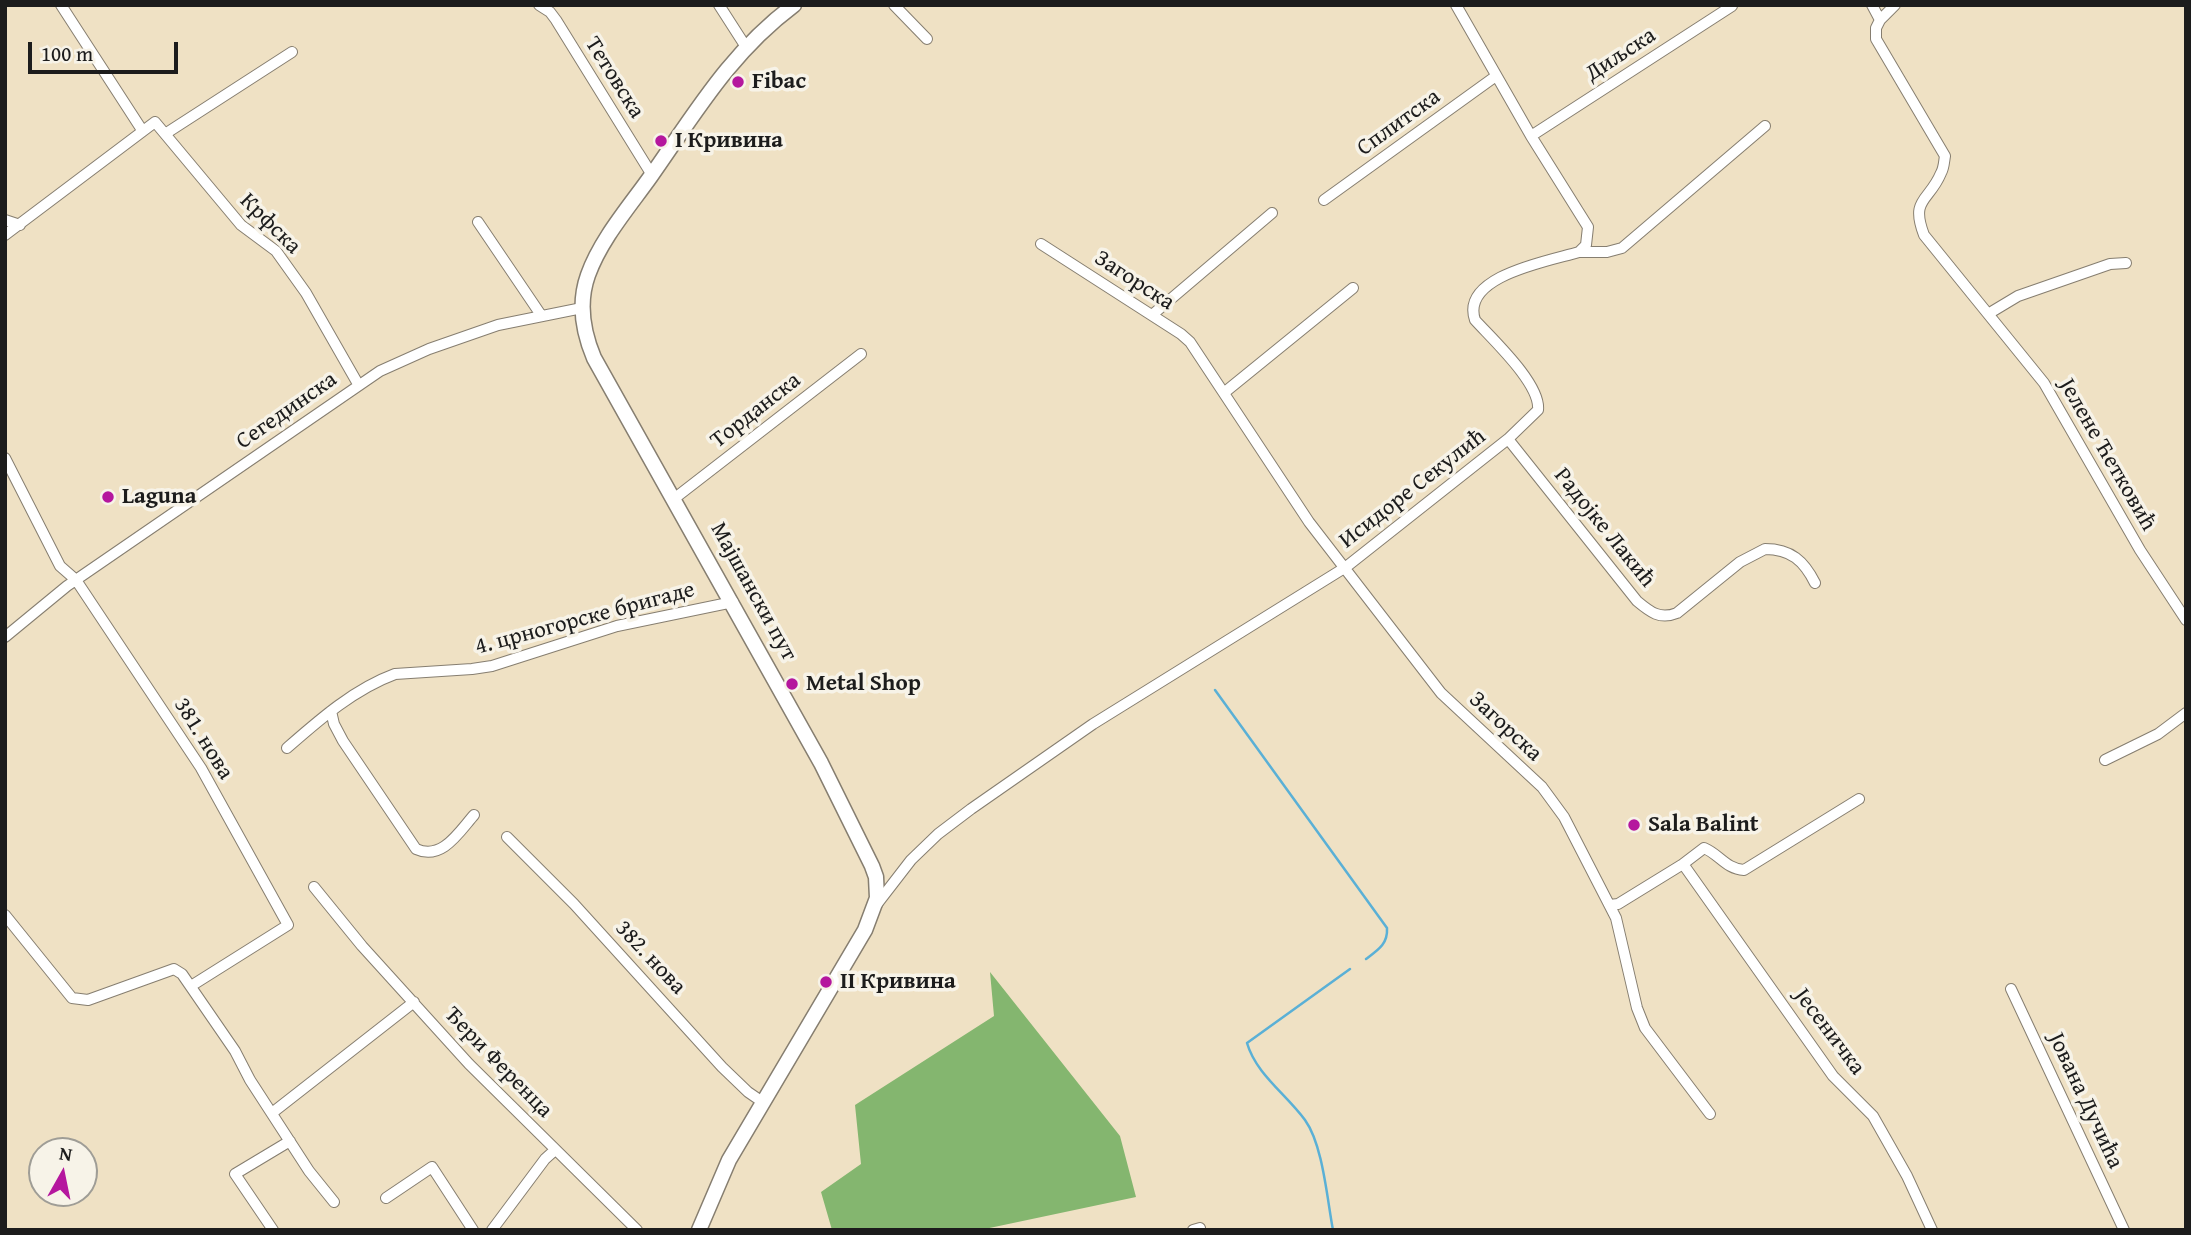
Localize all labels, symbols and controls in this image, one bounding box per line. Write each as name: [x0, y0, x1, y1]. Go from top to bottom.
street label: Диљска: [1581, 22, 1661, 88]
scale bar: [32, 28, 182, 72]
street label: Тетовска: [578, 32, 650, 124]
text: 100 m: [41, 38, 93, 69]
place label: Fibac: [752, 68, 806, 96]
marker: Fibac: [730, 74, 746, 90]
street label: Сплитска: [1352, 84, 1446, 162]
place label: I Кривина: [675, 127, 783, 155]
marker: I Кривина: [653, 133, 669, 149]
street label: Крфска: [234, 188, 306, 260]
street label: Загорска: [1089, 245, 1179, 317]
street label: Сегединска: [231, 366, 343, 456]
street label: Торданска: [705, 367, 807, 455]
street label: Јелене Ћетковић: [2052, 374, 2162, 536]
street label: Исидоре Секулић: [1334, 423, 1492, 555]
street label: Радојке Лакић: [1547, 463, 1661, 593]
place label: Laguna: [122, 483, 196, 511]
marker: Laguna: [100, 489, 116, 505]
street label: Мајшански пут: [704, 518, 802, 666]
street label: 4. црногорске бригаде: [472, 576, 698, 662]
place label: Metal Shop: [806, 670, 921, 698]
marker: Metal Shop: [784, 676, 800, 692]
street label: Загорска: [1463, 686, 1547, 768]
street label: 381. нова: [167, 693, 239, 785]
place label: Sala Balint: [1648, 811, 1758, 839]
marker: Sala Balint: [1626, 817, 1642, 833]
street label: 382. нова: [609, 915, 691, 1001]
place label: II Кривина: [840, 968, 956, 996]
marker: II Кривина: [818, 974, 834, 990]
street label: Јесеничка: [1787, 983, 1871, 1081]
street label: Ђери Ференца: [438, 1002, 558, 1124]
street label: Јована Дучића: [2041, 1029, 2129, 1173]
north arrow: [28, 1137, 98, 1207]
text: N: [58, 1138, 74, 1168]

